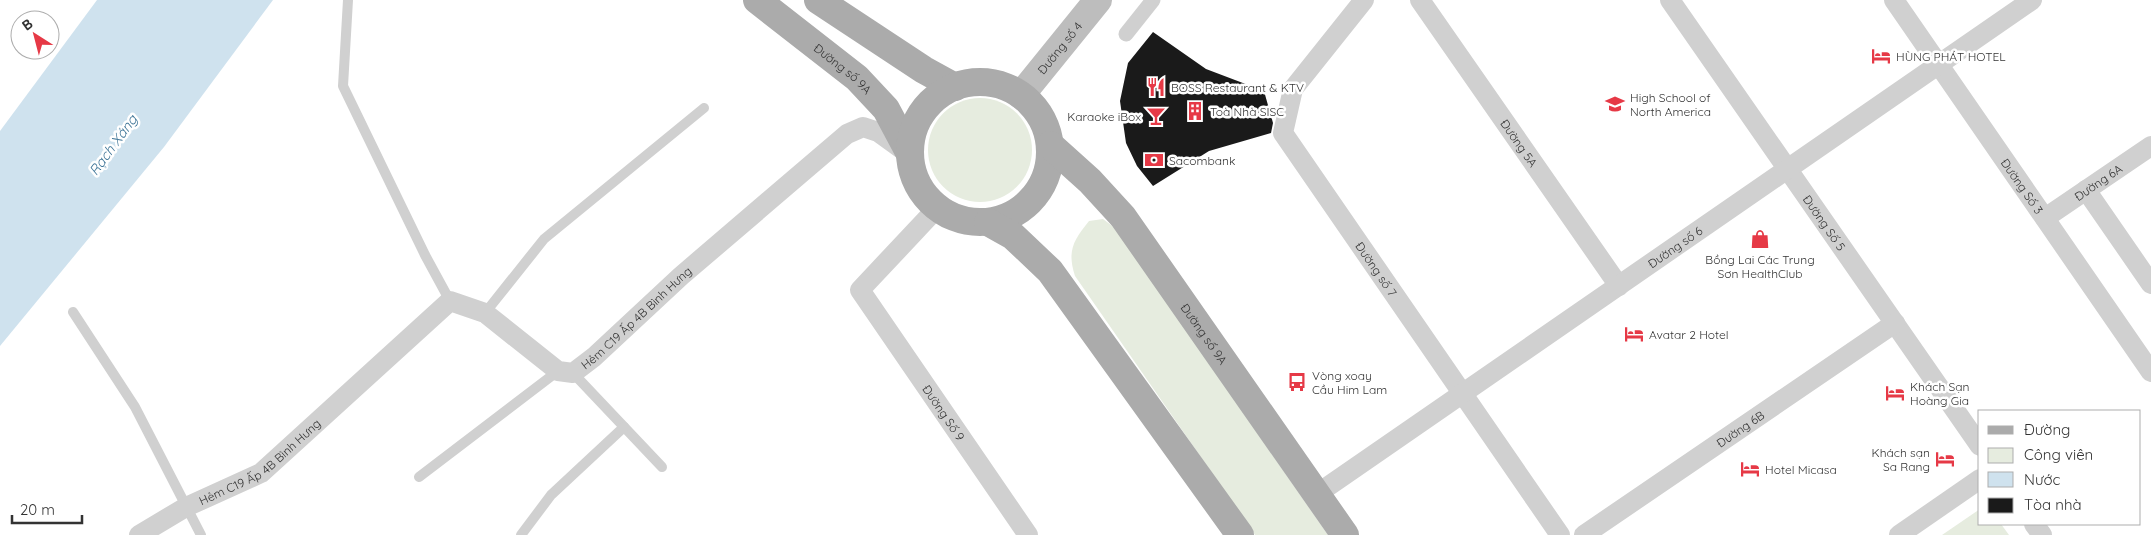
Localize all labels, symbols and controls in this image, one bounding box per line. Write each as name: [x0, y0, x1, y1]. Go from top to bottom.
north arrow: [10, 10, 60, 60]
text: B: [18, 15, 36, 34]
street label: Đường số 4: [1034, 18, 1085, 77]
street label: Đường số 9A: [811, 40, 875, 97]
hotel icon: HÙNG PHÁT HOTEL: [1870, 45, 1892, 67]
place label: HÙNG PHÁT HOTEL: [1896, 49, 2006, 64]
restaurant icon: BOSS Restaurant & KTV: [1145, 76, 1167, 98]
place label: BOSS Restaurant & KTV: [1171, 80, 1304, 95]
place label: High School of North America: [1630, 90, 1711, 119]
school or university icon: High School of North America: [1604, 93, 1626, 115]
building icon: Toà Nhà SISC: [1184, 100, 1206, 122]
place label: Toà Nhà SISC: [1210, 104, 1284, 119]
bar icon: Karaoke iBox: [1145, 105, 1167, 127]
place label: Karaoke iBox: [1067, 109, 1141, 124]
water label: Rạch Xáng: [85, 110, 142, 179]
street label: Đường 5A: [1498, 116, 1541, 170]
bank icon: Sacombank: [1143, 149, 1165, 171]
place label: Sacombank: [1169, 153, 1235, 168]
street label: Đường Số 3: [1998, 155, 2047, 217]
street label: Đường 6A: [2071, 160, 2125, 204]
street label: Đường Số 5: [1800, 192, 1849, 253]
street label: Đường số 6: [1645, 222, 1706, 271]
shop icon: Bồng Lai Các Trung Sơn HealthClub: [1749, 228, 1771, 250]
street label: Đường số 7: [1353, 239, 1401, 299]
place label: Bồng Lai Các Trung Sơn HealthClub: [1705, 252, 1815, 281]
street label: Hẻm C19 Ấp 4B Bình Hưng: [578, 263, 694, 372]
street label: Đường số 9A: [1178, 300, 1231, 367]
hotel icon: Avatar 2 Hotel: [1623, 323, 1645, 345]
place label: Avatar 2 Hotel: [1649, 327, 1729, 342]
place label: Vòng xoay Cầu Him Lam: [1312, 368, 1387, 397]
bus stop icon: Vòng xoay Cầu Him Lam: [1286, 371, 1308, 393]
place label: Khách Sạn Hoàng Gia: [1910, 379, 1969, 408]
street label: Đường Số 9: [920, 382, 969, 444]
hotel icon: Khách Sạn Hoàng Gia: [1884, 382, 1906, 404]
street label: Đường 6B: [1713, 407, 1767, 450]
legend: [1978, 410, 2141, 525]
street label: Hẻm C19 Ấp 4B Bình Hưng: [196, 415, 323, 508]
text: Đường: [2024, 420, 2070, 439]
place label: Khách sạn Sa Rang: [1872, 445, 1930, 474]
text: Công viên: [2024, 445, 2093, 464]
hotel icon: Khách sạn Sa Rang: [1934, 448, 1956, 470]
hotel icon: Hotel Micasa: [1739, 458, 1761, 480]
place label: Hotel Micasa: [1765, 462, 1837, 477]
text: Nước: [2024, 470, 2061, 489]
scale bar: [12, 492, 82, 524]
text: Tòa nhà: [2024, 495, 2082, 514]
text: 20 m: [20, 500, 55, 519]

